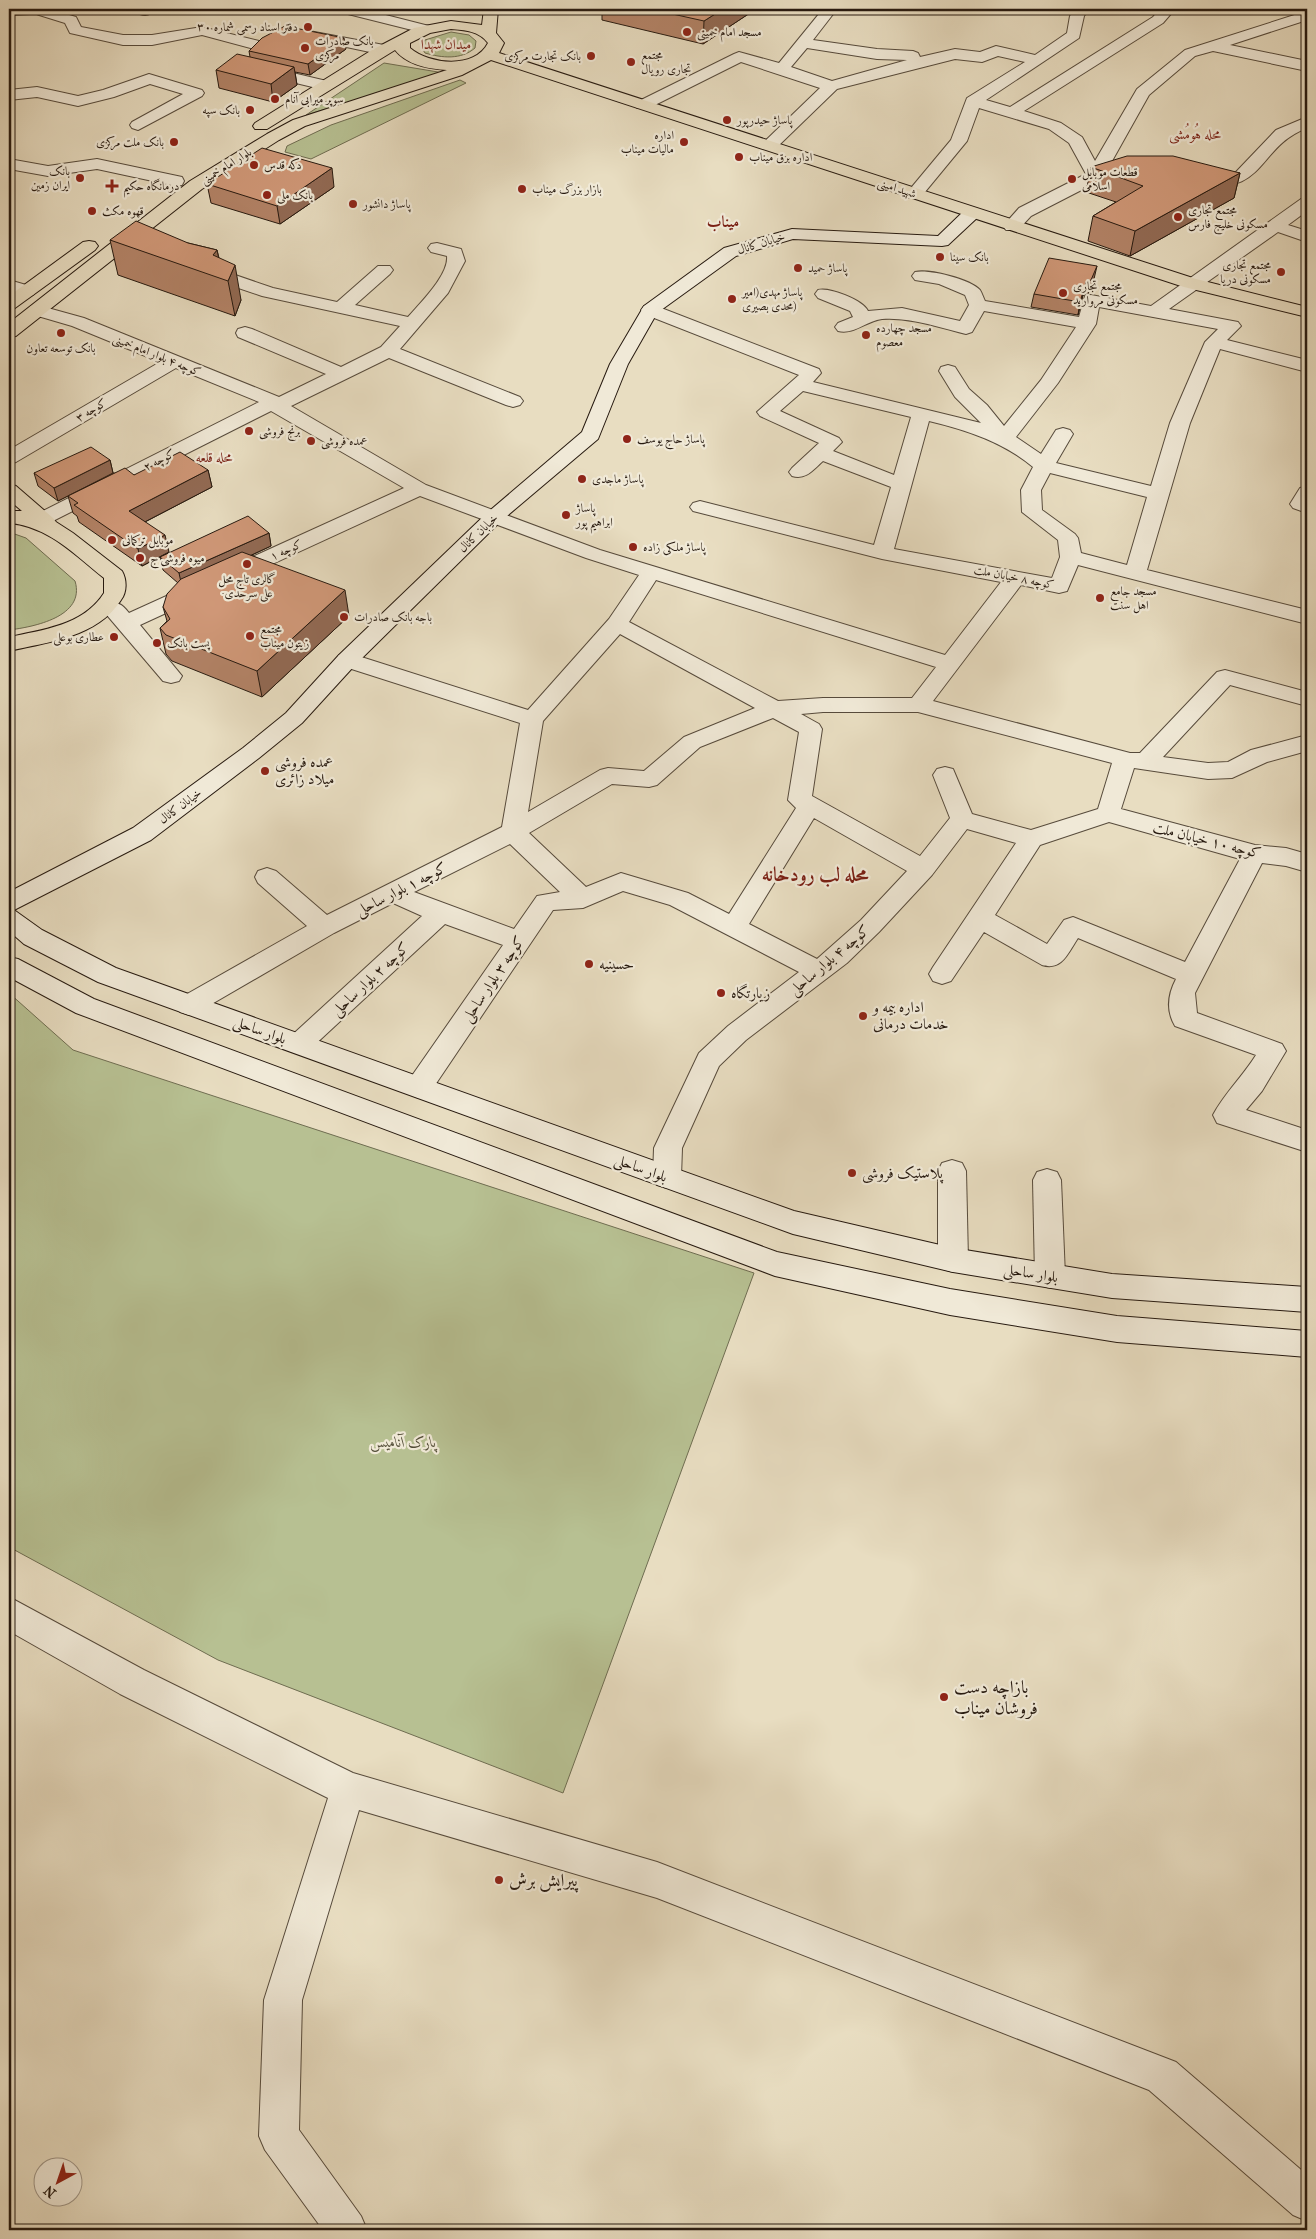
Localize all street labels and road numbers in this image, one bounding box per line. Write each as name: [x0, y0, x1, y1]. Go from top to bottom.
street label: بلوار امام خمینی: [198, 145, 256, 191]
street label: شهید امینی: [875, 175, 918, 203]
street label: خیابان کانال: [735, 229, 787, 257]
street label: کوچه ۴ بلوار امام خمینی: [109, 331, 203, 383]
street label: کوچه ۳: [73, 395, 110, 426]
street label: کوچه ۲: [141, 446, 178, 476]
street label: خیابان کانال: [455, 511, 501, 555]
street label: کوچه ۱: [268, 537, 305, 565]
street label: کوچه ۸ خیابان ملت: [972, 562, 1056, 594]
street label: خیابان کانال: [156, 785, 204, 827]
street label: کوچه ۱۰ خیابان ملت: [1151, 818, 1263, 864]
street label: کوچه ۱ بلوار ساحلی: [352, 858, 451, 921]
street label: کوچه ۴ بلوار ساحلی: [785, 921, 874, 1001]
street label: کوچه ۳ بلوار ساحلی: [458, 933, 530, 1027]
street label: کوچه ۲ بلوار ساحلی: [327, 938, 414, 1021]
street label: بلوار ساحلی: [230, 1012, 289, 1050]
street label: بلوار ساحلی: [611, 1150, 670, 1188]
street label: بلوار ساحلی: [1002, 1260, 1060, 1288]

